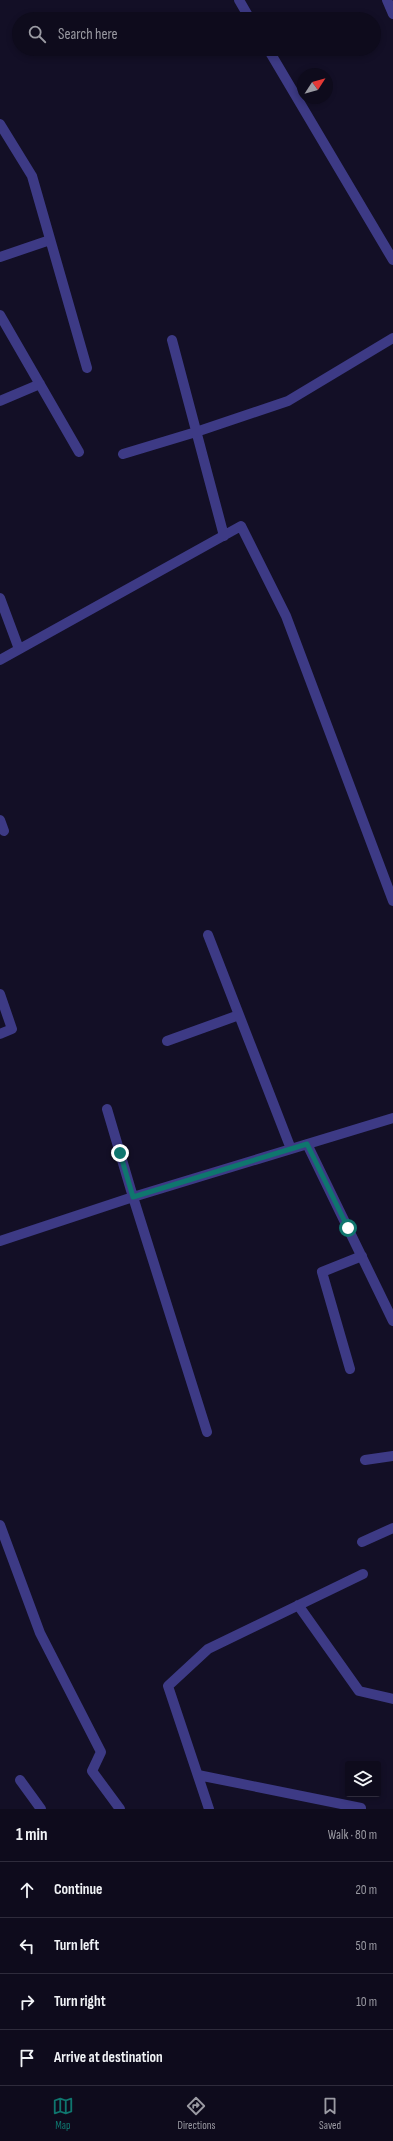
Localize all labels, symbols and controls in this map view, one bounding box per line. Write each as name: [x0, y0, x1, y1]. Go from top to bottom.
search box: [12, 12, 381, 56]
icon: search: [26, 23, 48, 45]
text: Search here: [58, 25, 118, 44]
north arrow: [297, 68, 333, 104]
route end: [111, 1144, 129, 1162]
route start: [339, 1219, 357, 1237]
map controls: [345, 1761, 381, 1797]
button: layers: [345, 1761, 381, 1797]
text: 1 min: [16, 1825, 48, 1845]
text: Walk · 80 m: [328, 1827, 377, 1843]
icon: ahead: [16, 1879, 38, 1901]
text: Continue: [54, 1880, 103, 1899]
text: 20 m: [355, 1882, 377, 1898]
icon: left: [16, 1935, 38, 1957]
text: Turn left: [54, 1936, 99, 1955]
text: 50 m: [356, 1938, 377, 1954]
icon: right: [16, 1991, 38, 2013]
text: Turn right: [54, 1992, 106, 2011]
text: 10 m: [356, 1994, 377, 2010]
icon: arrive: [16, 2047, 38, 2069]
text: Arrive at destination: [54, 2048, 163, 2067]
tab: Map: [52, 2095, 74, 2132]
tab: Directions: [178, 2095, 215, 2132]
tab: Saved: [319, 2095, 341, 2132]

